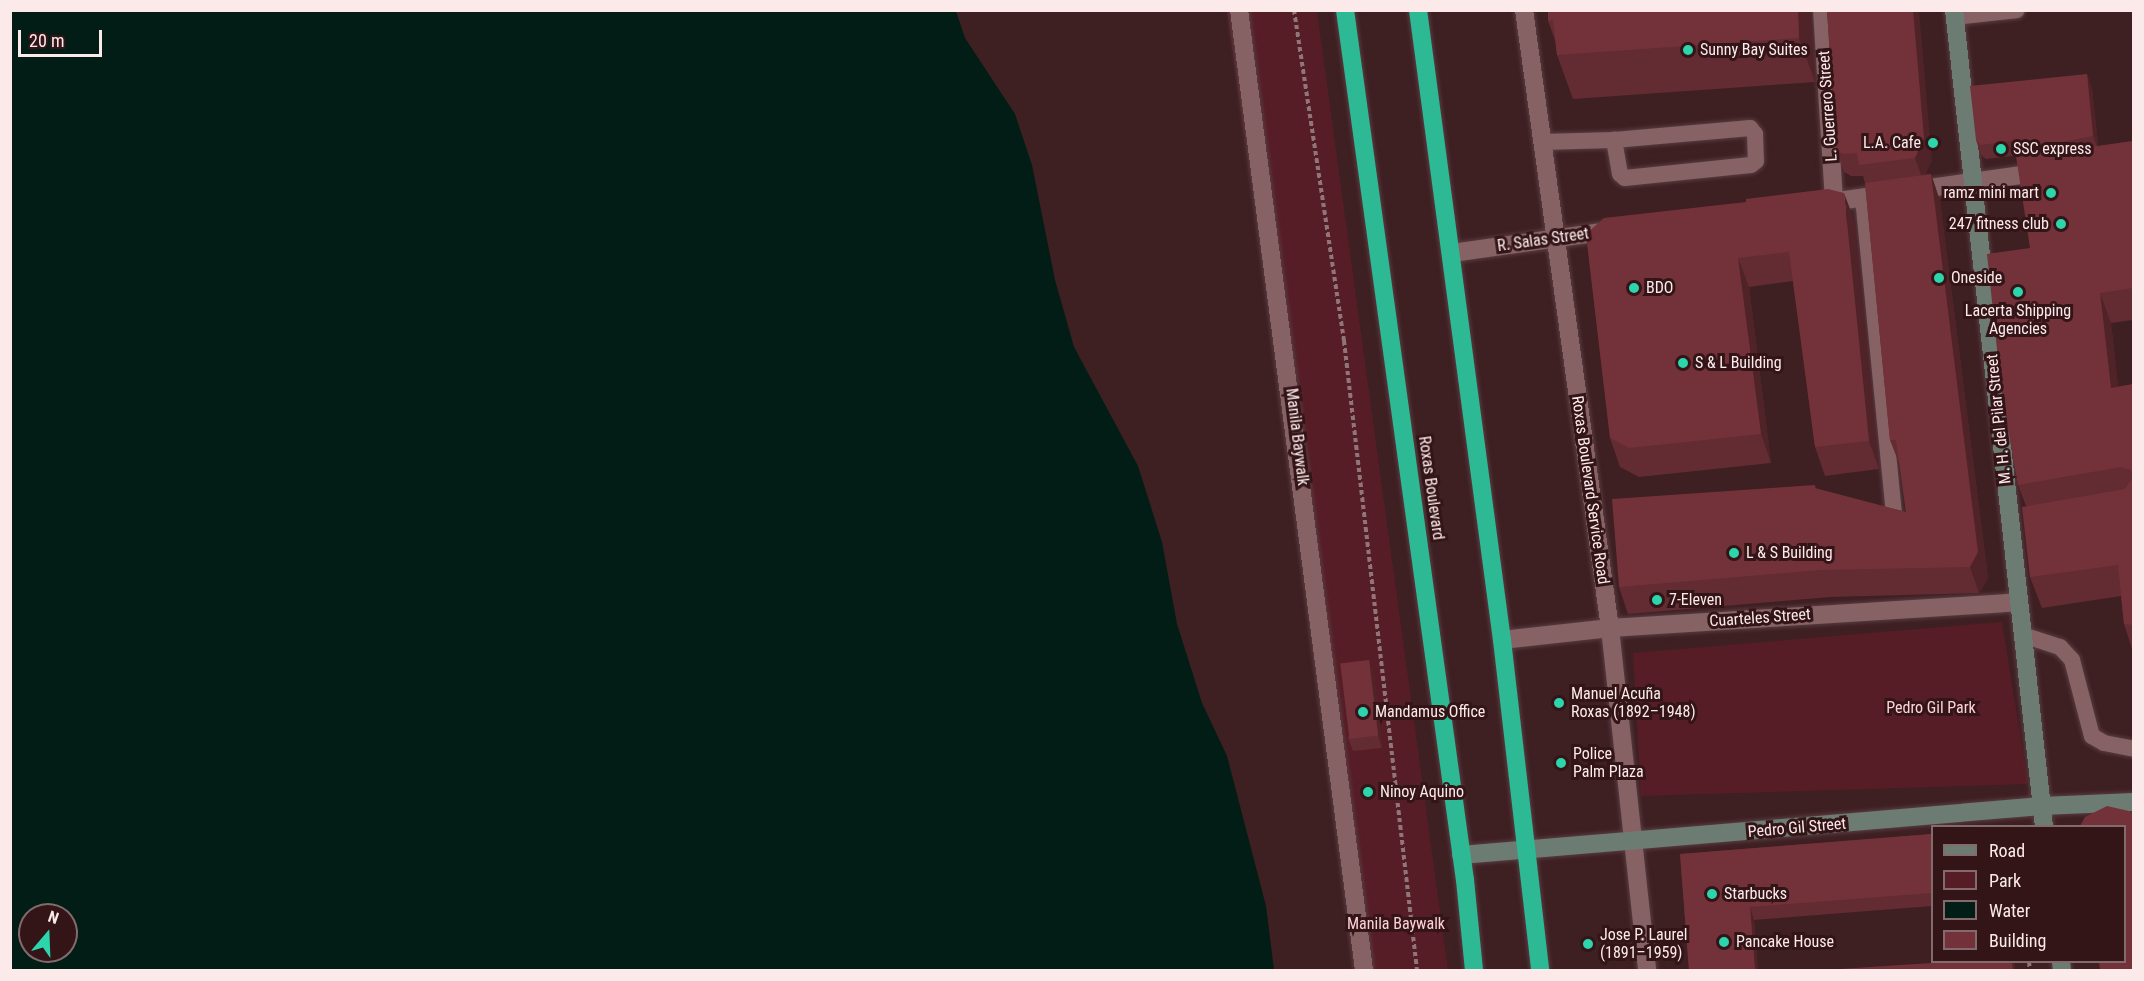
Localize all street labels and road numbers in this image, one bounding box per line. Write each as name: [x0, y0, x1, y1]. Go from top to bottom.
street label: L. Guerrero Street: [1815, 50, 1841, 162]
street label: R. Salas Street: [1496, 224, 1590, 256]
street label: M. H. del Pilar Street: [1983, 353, 2015, 485]
street label: Manila Baywalk: [1281, 387, 1313, 487]
street label: Roxas Boulevard Service Road: [1567, 394, 1613, 586]
street label: Roxas Boulevard: [1414, 435, 1448, 541]
street label: Cuarteles Street: [1709, 605, 1811, 631]
street label: Pedro Gil Street: [1747, 814, 1847, 842]

